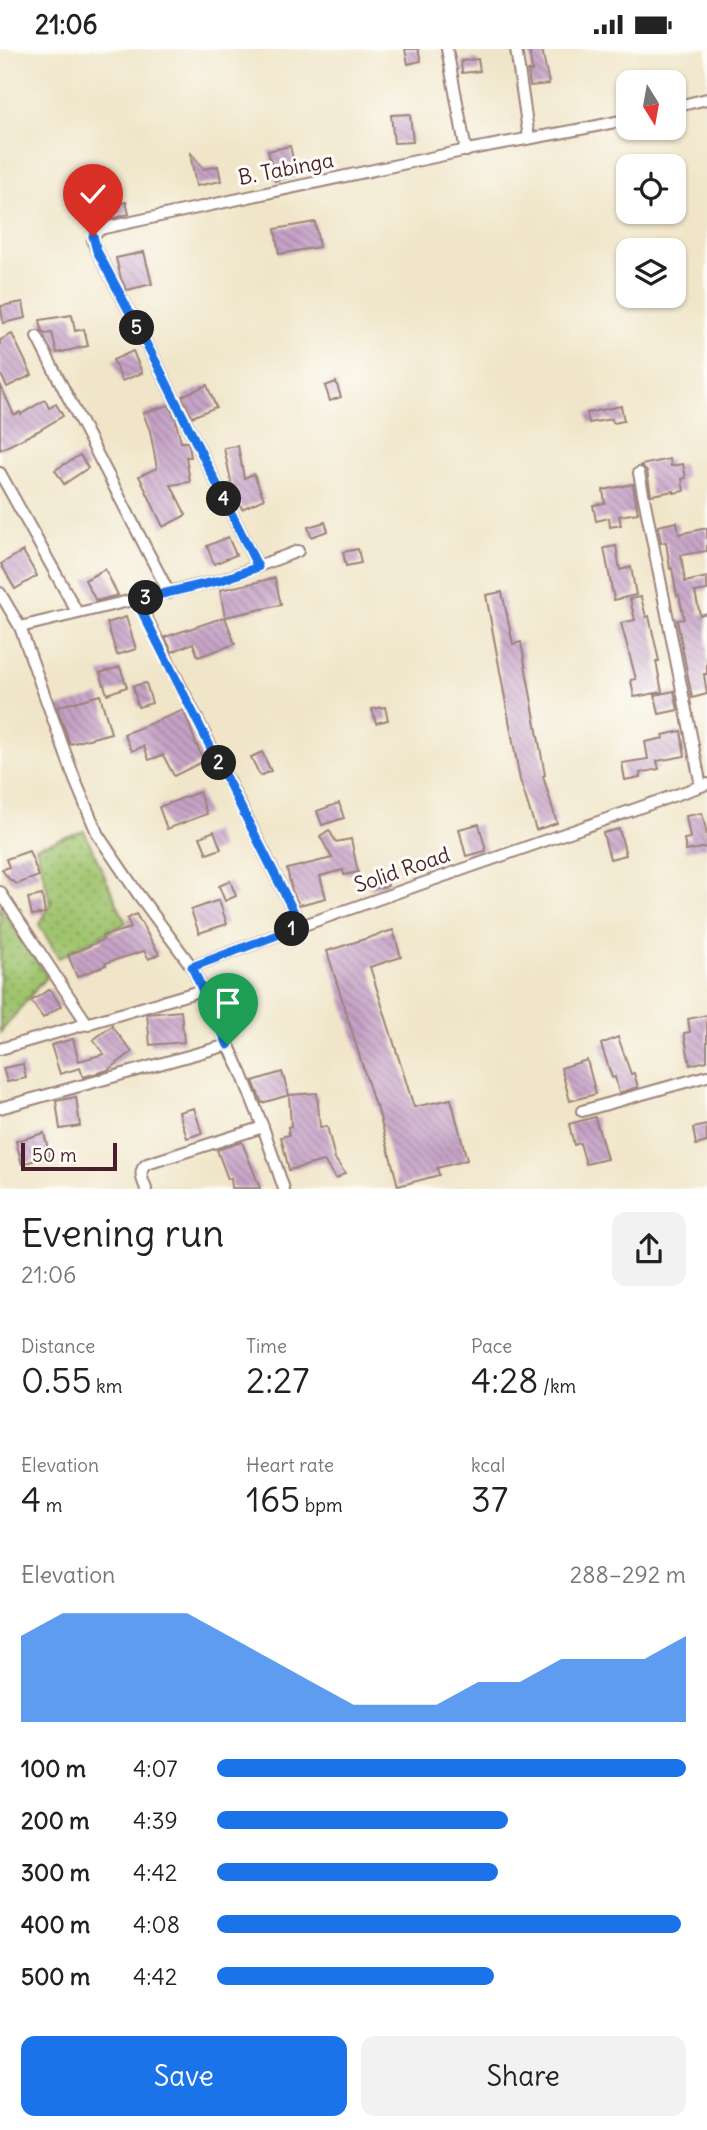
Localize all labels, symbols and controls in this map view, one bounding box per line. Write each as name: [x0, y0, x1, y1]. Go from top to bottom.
text: 21:06: [35, 8, 98, 41]
north arrow: [616, 70, 686, 140]
map controls: [616, 70, 686, 308]
street label: B. Tabinga: [236, 146, 336, 191]
button: locate: [616, 154, 686, 224]
pin: [63, 164, 123, 236]
icon: check: [74, 175, 112, 213]
button: layers: [616, 238, 686, 308]
pin: 5: [120, 311, 154, 345]
text: 5: [131, 315, 142, 339]
pin: 4: [206, 482, 242, 517]
text: 4: [218, 486, 229, 510]
pin: 3: [128, 581, 164, 615]
text: 3: [140, 585, 151, 609]
pin: 2: [202, 745, 236, 781]
text: 2: [213, 750, 224, 774]
street label: Solid Road: [350, 841, 453, 898]
pin: 1: [274, 911, 310, 947]
text: 1: [288, 916, 295, 940]
pin: [198, 973, 258, 1045]
icon: arrive: [209, 984, 247, 1022]
scale bar: [21, 1139, 117, 1171]
text: 50 m: [32, 1143, 77, 1167]
text: Evening run: [21, 1210, 224, 1257]
button: share: [612, 1212, 686, 1286]
text: 21:06: [21, 1260, 76, 1289]
text: Distance: [21, 1334, 95, 1358]
text: Time: [246, 1334, 287, 1358]
text: Pace: [471, 1334, 512, 1358]
text: 0.55: [21, 1358, 92, 1402]
text: 2:27: [246, 1358, 309, 1402]
text: 4:28: [471, 1358, 538, 1402]
text: km: [92, 1374, 122, 1398]
text: /km: [538, 1374, 576, 1398]
text: Elevation: [21, 1453, 99, 1477]
text: Heart rate: [246, 1453, 334, 1477]
text: kcal: [471, 1453, 505, 1477]
text: 4: [21, 1477, 41, 1521]
text: 165: [246, 1477, 300, 1521]
text: 37: [471, 1477, 508, 1521]
text: m: [41, 1493, 62, 1517]
text: bpm: [300, 1493, 343, 1517]
text: Elevation: [21, 1560, 115, 1589]
text: 288–292 m: [570, 1560, 686, 1589]
text: 100 m: [21, 1754, 86, 1783]
text: 4:07: [133, 1754, 178, 1783]
text: 200 m: [21, 1806, 90, 1835]
text: 4:39: [133, 1806, 178, 1835]
text: 300 m: [21, 1858, 90, 1887]
text: 4:42: [133, 1858, 177, 1887]
text: 400 m: [21, 1910, 90, 1939]
text: 4:08: [133, 1910, 180, 1939]
text: 500 m: [21, 1962, 90, 1991]
text: 4:42: [133, 1962, 177, 1991]
button: Save: [21, 2036, 347, 2116]
button: Share: [361, 2036, 686, 2116]

